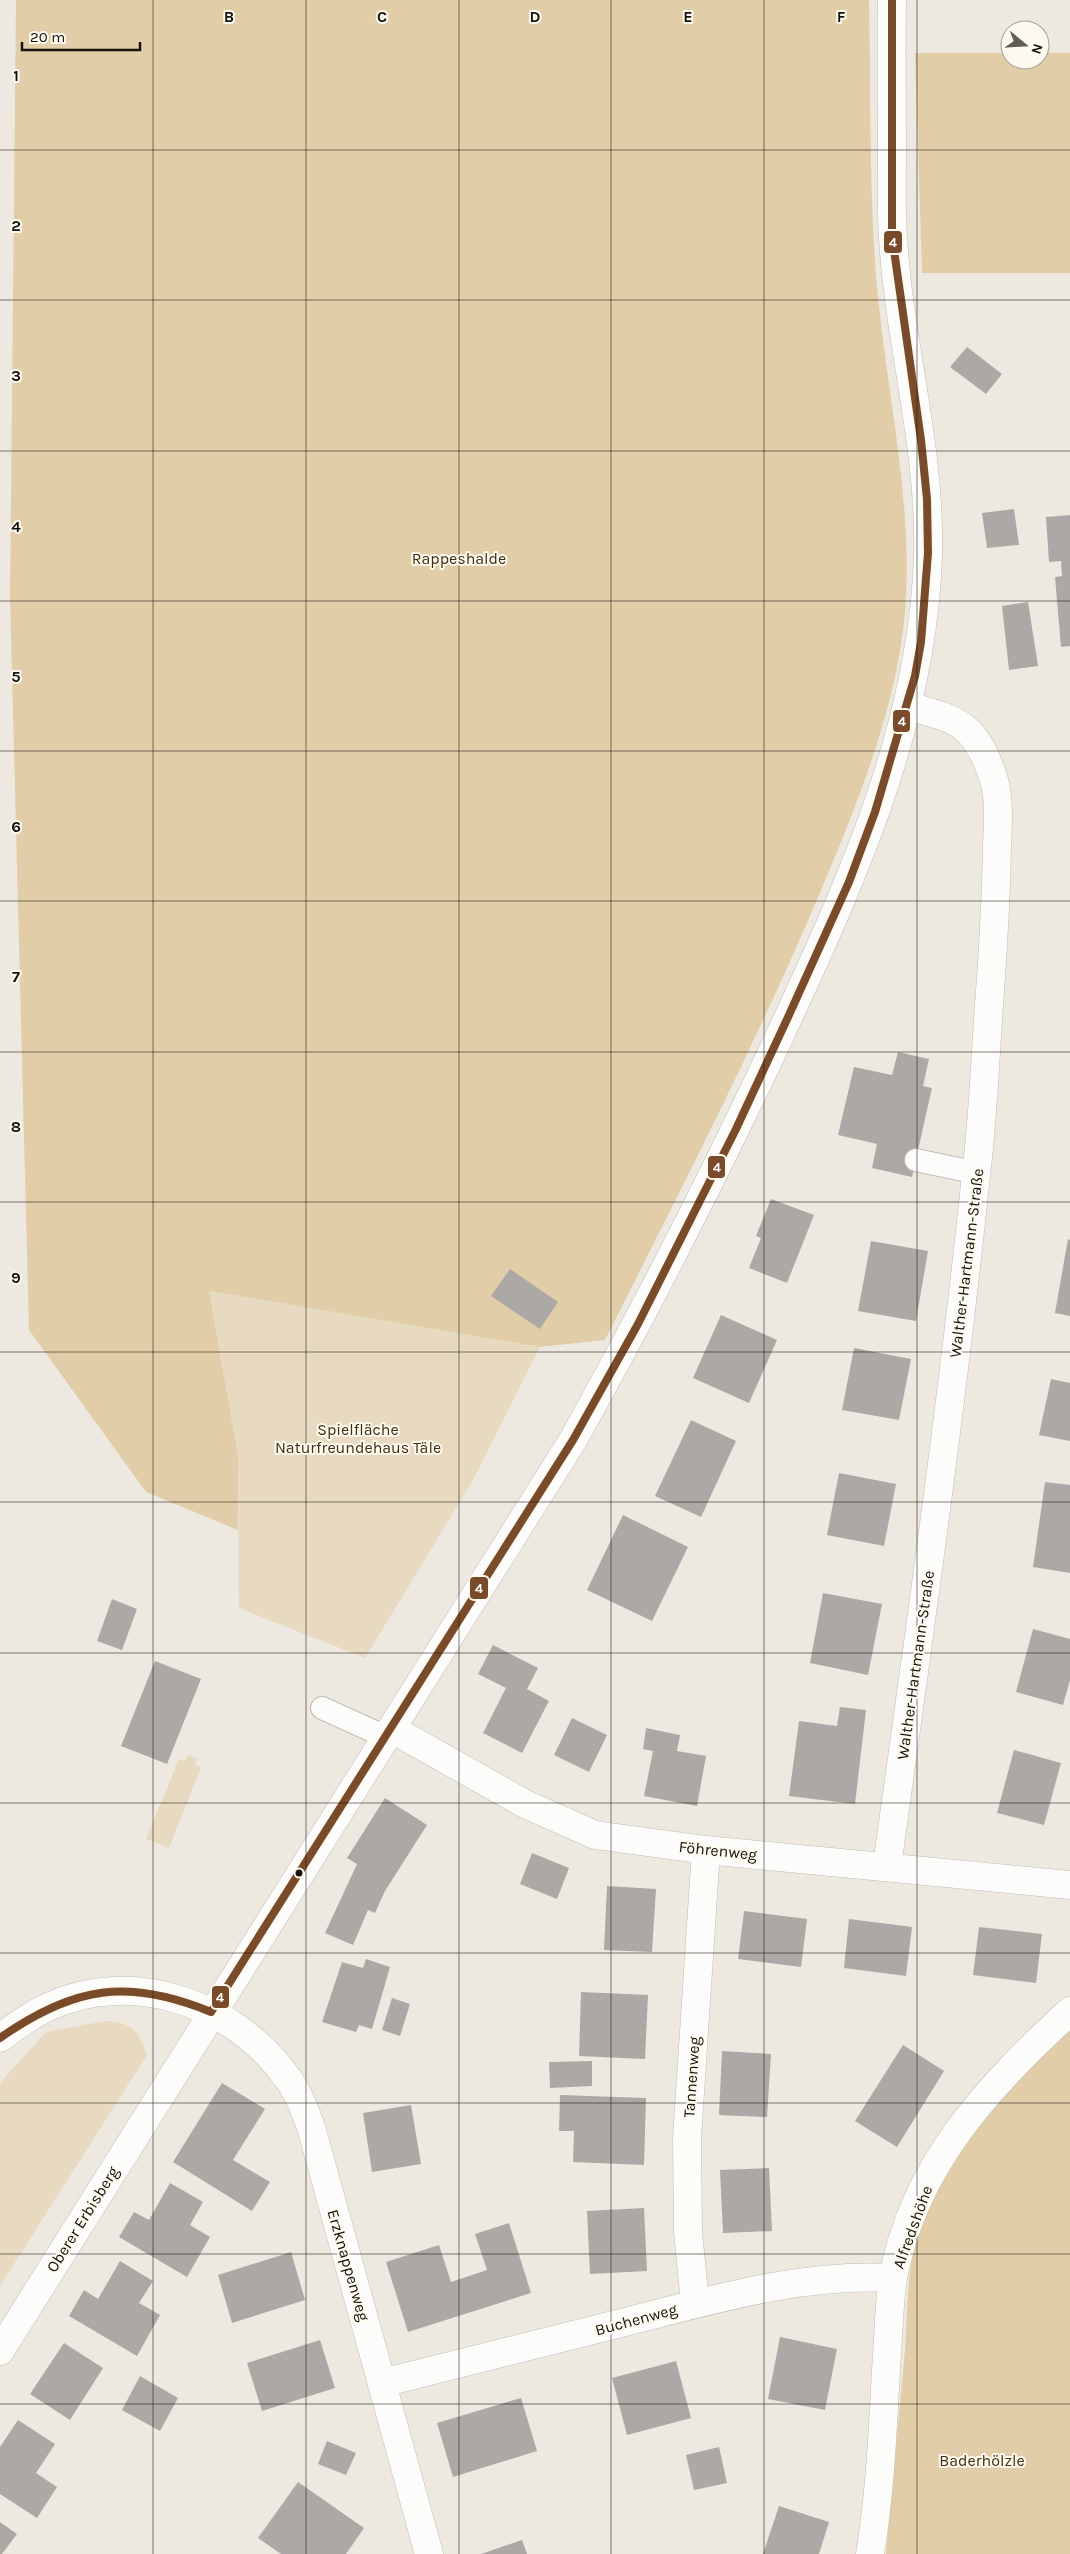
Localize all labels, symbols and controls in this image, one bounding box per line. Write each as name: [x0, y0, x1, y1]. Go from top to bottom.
text: B: [224, 7, 234, 26]
text: C: [377, 7, 387, 26]
text: D: [530, 7, 541, 26]
text: E: [683, 7, 693, 26]
text: F: [837, 7, 846, 26]
scale bar: [22, 20, 140, 52]
north arrow: [1000, 20, 1050, 70]
text: 20 m: [30, 28, 65, 46]
text: N: [1027, 41, 1047, 56]
text: 1: [13, 66, 19, 85]
text: 2: [11, 216, 21, 235]
line badge: 4: [883, 230, 903, 254]
text: 4: [889, 234, 898, 251]
text: 3: [11, 366, 21, 385]
text: 4: [11, 517, 21, 536]
park label: Rappeshalde: [412, 549, 506, 568]
text: 5: [11, 667, 21, 686]
line badge: 4: [892, 709, 911, 733]
text: 4: [898, 713, 907, 730]
text: 6: [11, 817, 21, 836]
text: 7: [12, 967, 20, 986]
text: 8: [11, 1117, 21, 1136]
line badge: 4: [707, 1155, 726, 1179]
text: 4: [713, 1159, 722, 1176]
street label: Walther-Hartmann-Straße: [945, 1167, 988, 1359]
text: 9: [11, 1268, 21, 1287]
park label: Spielfläche Naturfreundehaus Täle: [275, 1420, 441, 1457]
street label: Walther-Hartmann-Straße: [893, 1569, 938, 1761]
line badge: 4: [469, 1576, 489, 1600]
text: 4: [475, 1580, 484, 1597]
street label: Föhrenweg: [678, 1837, 758, 1864]
unlabelled marker: [294, 1868, 304, 1878]
line badge: 4: [211, 1985, 230, 2009]
text: 4: [216, 1989, 225, 2006]
street label: Tannenweg: [679, 2036, 704, 2118]
street label: Oberer Erbisberg: [42, 2163, 123, 2276]
street label: Alfredshöhe: [889, 2183, 936, 2271]
street label: Erzknappenweg: [324, 2207, 374, 2323]
street label: Buchenweg: [593, 2299, 679, 2340]
park label: Baderhölzle: [939, 2451, 1025, 2470]

